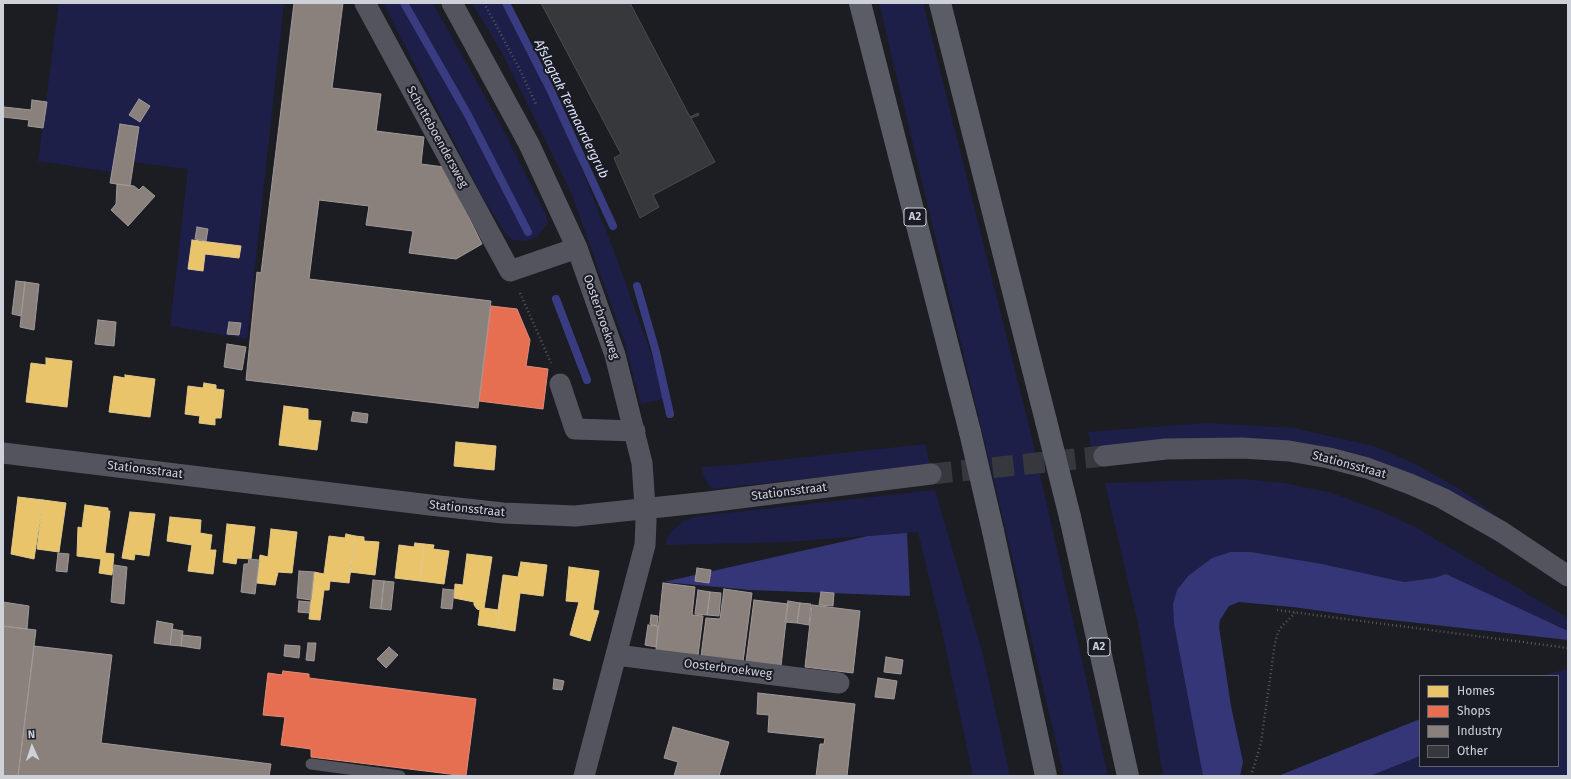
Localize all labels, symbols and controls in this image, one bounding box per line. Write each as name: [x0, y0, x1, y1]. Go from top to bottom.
water label: Afslagtak Termaardergrub: [530, 37, 612, 181]
street label: Schutteboendersweg: [403, 84, 471, 190]
road number: A2: [904, 208, 926, 226]
street label: Oosterbroekweg: [580, 273, 622, 361]
street label: Stationsstraat: [1310, 448, 1388, 482]
street label: Stationsstraat: [106, 458, 184, 482]
street label: Stationsstraat: [750, 480, 828, 504]
street label: Stationsstraat: [428, 498, 506, 520]
road number: A2: [1088, 638, 1110, 656]
street label: Oosterbroekweg: [683, 656, 773, 682]
legend: [1419, 675, 1559, 767]
text: Homes: [1457, 684, 1495, 698]
text: Shops: [1457, 704, 1490, 718]
text: Industry: [1457, 724, 1502, 738]
north arrow: [12, 727, 52, 767]
text: N: [27, 728, 35, 741]
text: Other: [1457, 744, 1488, 758]

